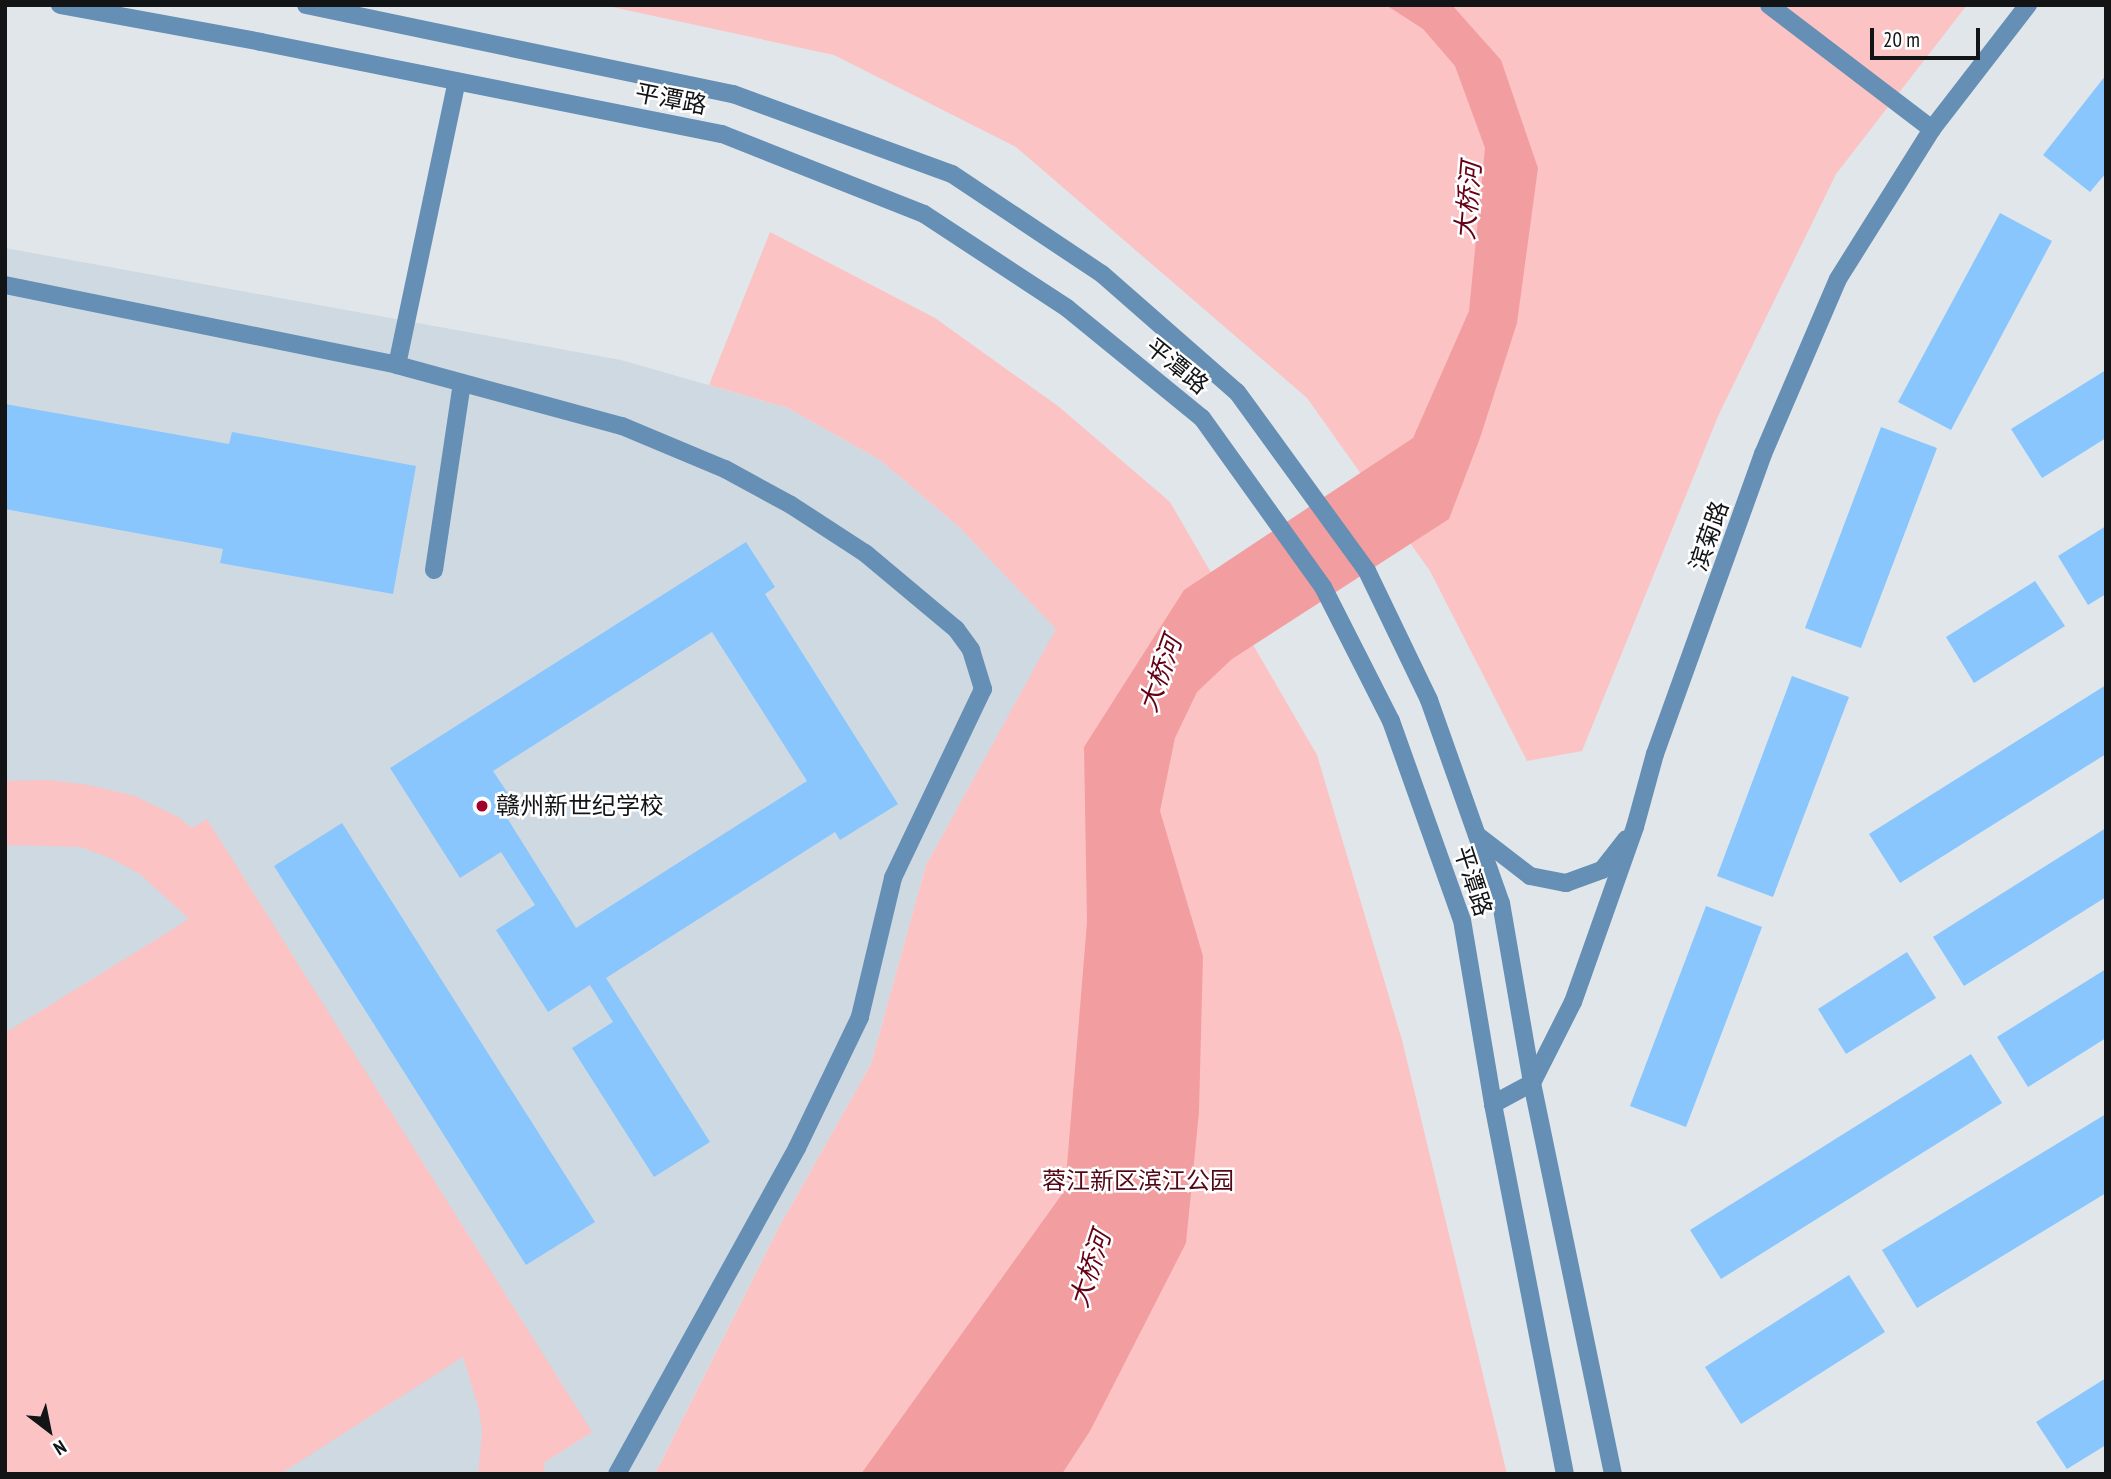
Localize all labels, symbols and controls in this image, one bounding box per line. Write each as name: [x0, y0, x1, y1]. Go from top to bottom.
scale bar: [1873, 14, 1983, 58]
text: 20 m: [1883, 26, 1920, 53]
street label: 平潭路: [633, 78, 709, 120]
water label: 大桥河: [1449, 161, 1487, 241]
street label: 平潭路: [1140, 332, 1214, 400]
street label: 滨菊路: [1684, 497, 1734, 575]
water label: 大桥河: [1132, 632, 1188, 716]
place label: 赣州新世纪学校: [496, 792, 664, 820]
marker: 赣州新世纪学校: [474, 798, 490, 814]
street label: 平潭路: [1448, 842, 1498, 920]
park label: 蓉江新区滨江公园: [1042, 1167, 1234, 1195]
water label: 大桥河: [1063, 1227, 1117, 1311]
north arrow: [14, 1395, 84, 1465]
text: N: [49, 1435, 71, 1461]

